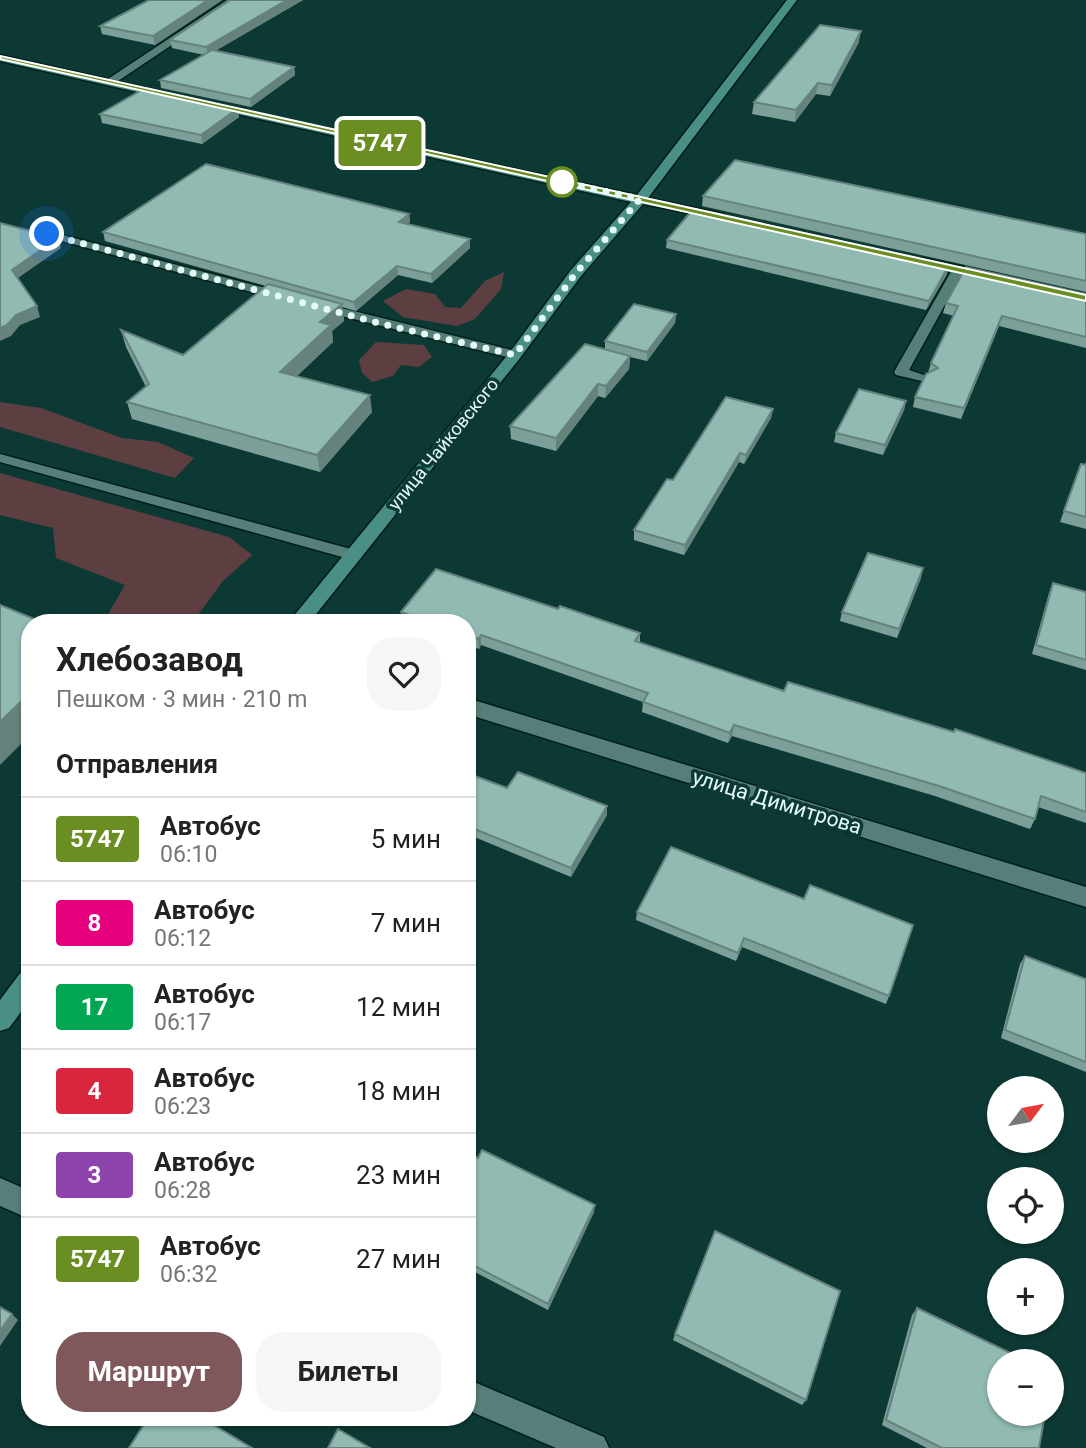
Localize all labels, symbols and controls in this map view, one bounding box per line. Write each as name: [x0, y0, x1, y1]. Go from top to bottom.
line badge: 5747: [331, 120, 429, 166]
text: 5747: [352, 129, 408, 157]
unlabelled marker: [547, 167, 577, 197]
your location: [29, 216, 64, 251]
street label: улица Чайковского: [383, 374, 503, 514]
button: heart: [367, 637, 441, 711]
text: Хлебозавод: [56, 640, 243, 679]
text: Пешком · 3 мин · 210 m: [56, 686, 307, 713]
text: Отправления: [56, 749, 218, 779]
street label: улица Димитрова: [689, 765, 865, 839]
text: Автобус: [160, 811, 261, 841]
text: 5 мин: [371, 824, 441, 854]
text: 5747: [70, 825, 125, 853]
text: 06:10: [160, 841, 217, 868]
text: Автобус: [154, 895, 255, 925]
text: 7 мин: [371, 908, 441, 938]
text: 8: [88, 909, 101, 937]
text: 06:12: [154, 925, 211, 952]
text: Автобус: [154, 979, 255, 1009]
text: 12 мин: [356, 992, 441, 1022]
text: 17: [81, 993, 108, 1021]
text: 06:17: [154, 1009, 211, 1036]
text: Автобус: [154, 1063, 255, 1093]
text: 18 мин: [356, 1076, 441, 1106]
north arrow: [987, 1076, 1064, 1153]
map controls: [987, 1076, 1064, 1426]
text: 4: [88, 1077, 101, 1105]
text: 06:23: [154, 1093, 211, 1120]
text: Автобус: [154, 1147, 255, 1177]
text: 23 мин: [356, 1160, 441, 1190]
text: 3: [88, 1161, 101, 1189]
button: locate: [987, 1167, 1064, 1244]
text: 06:28: [154, 1177, 211, 1204]
text: Автобус: [160, 1231, 261, 1261]
text: 27 мин: [356, 1244, 441, 1274]
text: 5747: [70, 1245, 125, 1273]
button: +: [987, 1258, 1064, 1335]
text: 06:32: [160, 1261, 217, 1288]
button: Маршрут: [56, 1332, 242, 1412]
button: Билеты: [256, 1332, 441, 1412]
button: −: [987, 1349, 1064, 1426]

